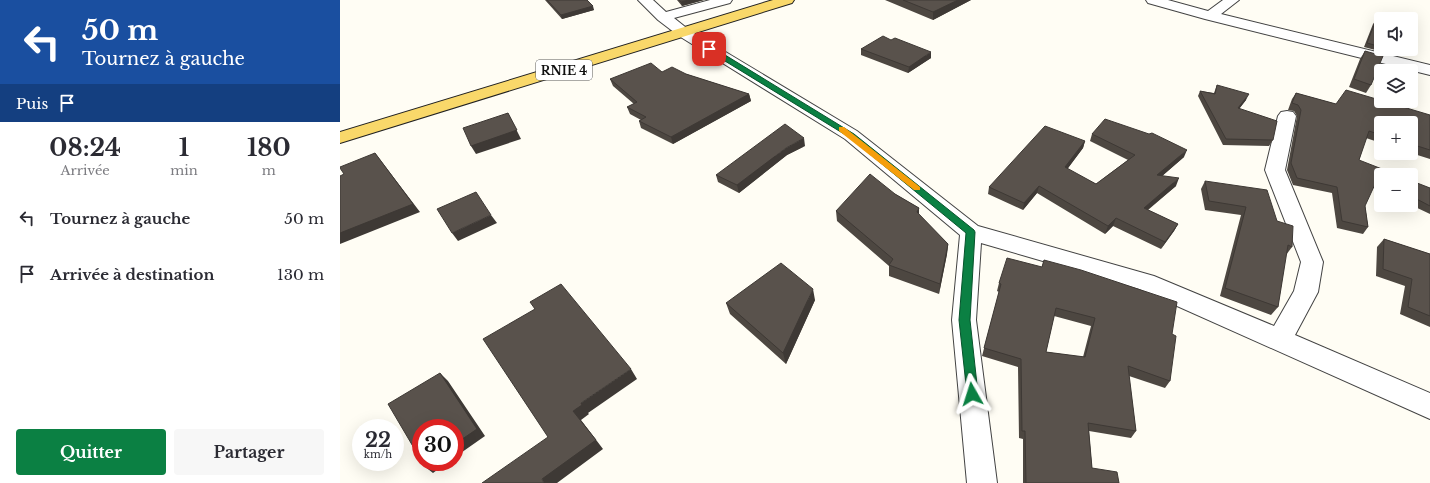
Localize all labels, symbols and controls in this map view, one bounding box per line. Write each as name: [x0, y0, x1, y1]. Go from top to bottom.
map controls: [1374, 12, 1418, 212]
button: sound: [1374, 12, 1418, 56]
text: 50 m: [82, 13, 158, 48]
icon: left: [16, 16, 68, 68]
pin: [692, 32, 726, 66]
icon: arrive: [698, 38, 720, 60]
text: Tournez à gauche: [82, 48, 245, 70]
road number: RNIE 4: [536, 60, 592, 80]
button: layers: [1374, 64, 1418, 108]
icon: arrive: [56, 92, 78, 114]
text: Puis: [16, 94, 48, 113]
button: +: [1374, 116, 1418, 160]
text: 08:24: [49, 133, 121, 162]
text: 1: [179, 133, 189, 162]
text: 180: [247, 133, 291, 162]
text: Arrivée: [60, 162, 110, 179]
text: min: [170, 162, 198, 179]
text: m: [262, 162, 276, 179]
button: −: [1374, 168, 1418, 212]
icon: left: [16, 207, 38, 229]
text: Tournez à gauche: [50, 209, 190, 228]
text: 50 m: [284, 209, 324, 228]
icon: arrive: [16, 263, 38, 285]
text: Arrivée à destination: [50, 265, 214, 284]
text: 130 m: [277, 265, 324, 284]
position arrow: [951, 373, 993, 415]
speed limit sign: 30: [412, 419, 464, 471]
text: 22: [365, 428, 391, 452]
button: Quitter: [16, 429, 166, 475]
button: Partager: [174, 429, 324, 475]
text: km/h: [364, 448, 392, 461]

